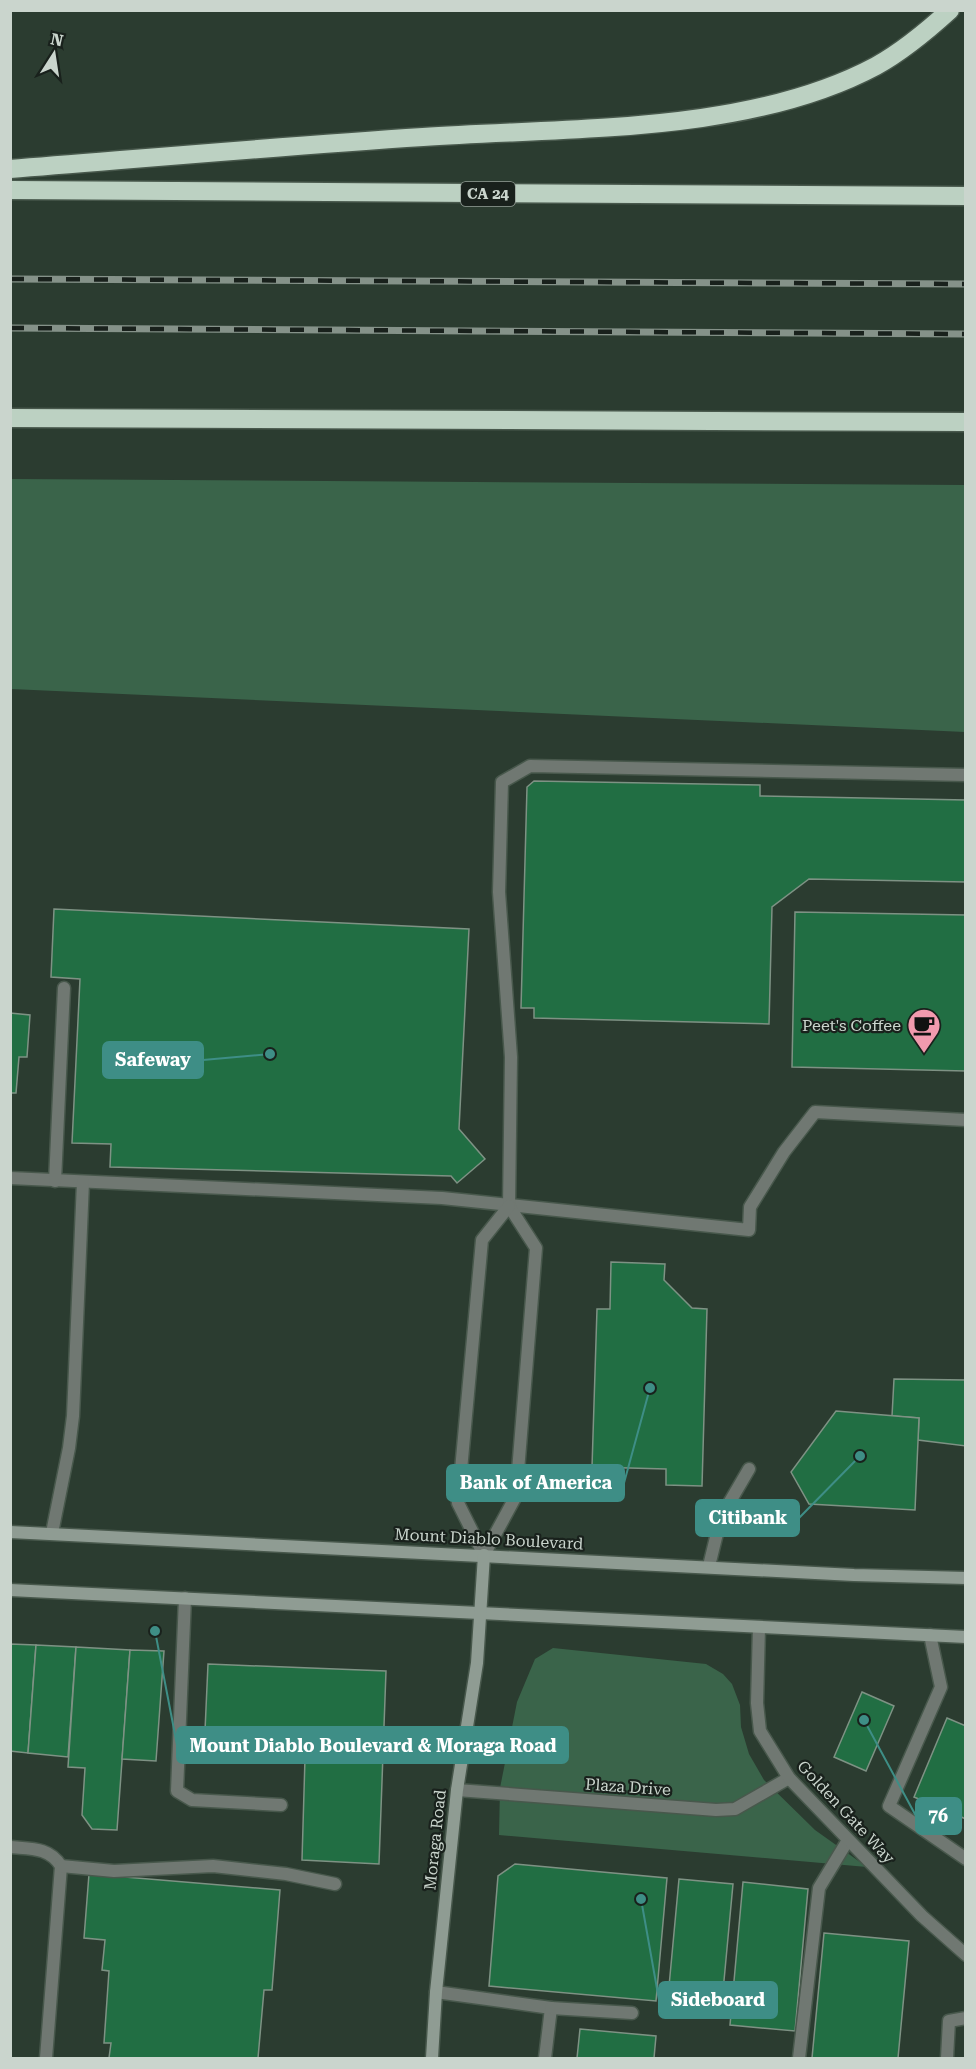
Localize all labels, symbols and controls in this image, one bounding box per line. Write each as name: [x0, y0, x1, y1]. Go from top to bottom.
north arrow: [24, 24, 84, 84]
text: N: [49, 29, 65, 50]
road number: CA 24: [461, 182, 515, 206]
cafe icon: Peet's Coffee: [906, 1007, 942, 1054]
place label: Peet's Coffee: [802, 1016, 901, 1035]
callout: Safeway: [103, 1042, 203, 1078]
text: Safeway: [115, 1049, 191, 1070]
callout: Bank of America: [447, 1465, 624, 1501]
text: Bank of America: [460, 1472, 613, 1493]
callout: Citibank: [696, 1500, 799, 1536]
text: Citibank: [709, 1507, 788, 1528]
street label: Mount Diablo Boulevard: [394, 1525, 584, 1553]
callout: Mount Diablo Boulevard & Moraga Road: [177, 1727, 568, 1763]
text: Mount Diablo Boulevard & Moraga Road: [190, 1735, 556, 1756]
street label: Golden Gate Way: [793, 1756, 899, 1868]
street label: Plaza Drive: [585, 1775, 672, 1799]
street label: Moraga Road: [420, 1789, 450, 1891]
callout: 76: [916, 1798, 961, 1834]
text: 76: [928, 1805, 948, 1826]
callout: Sideboard: [659, 1982, 777, 2018]
text: Sideboard: [671, 1989, 765, 2010]

